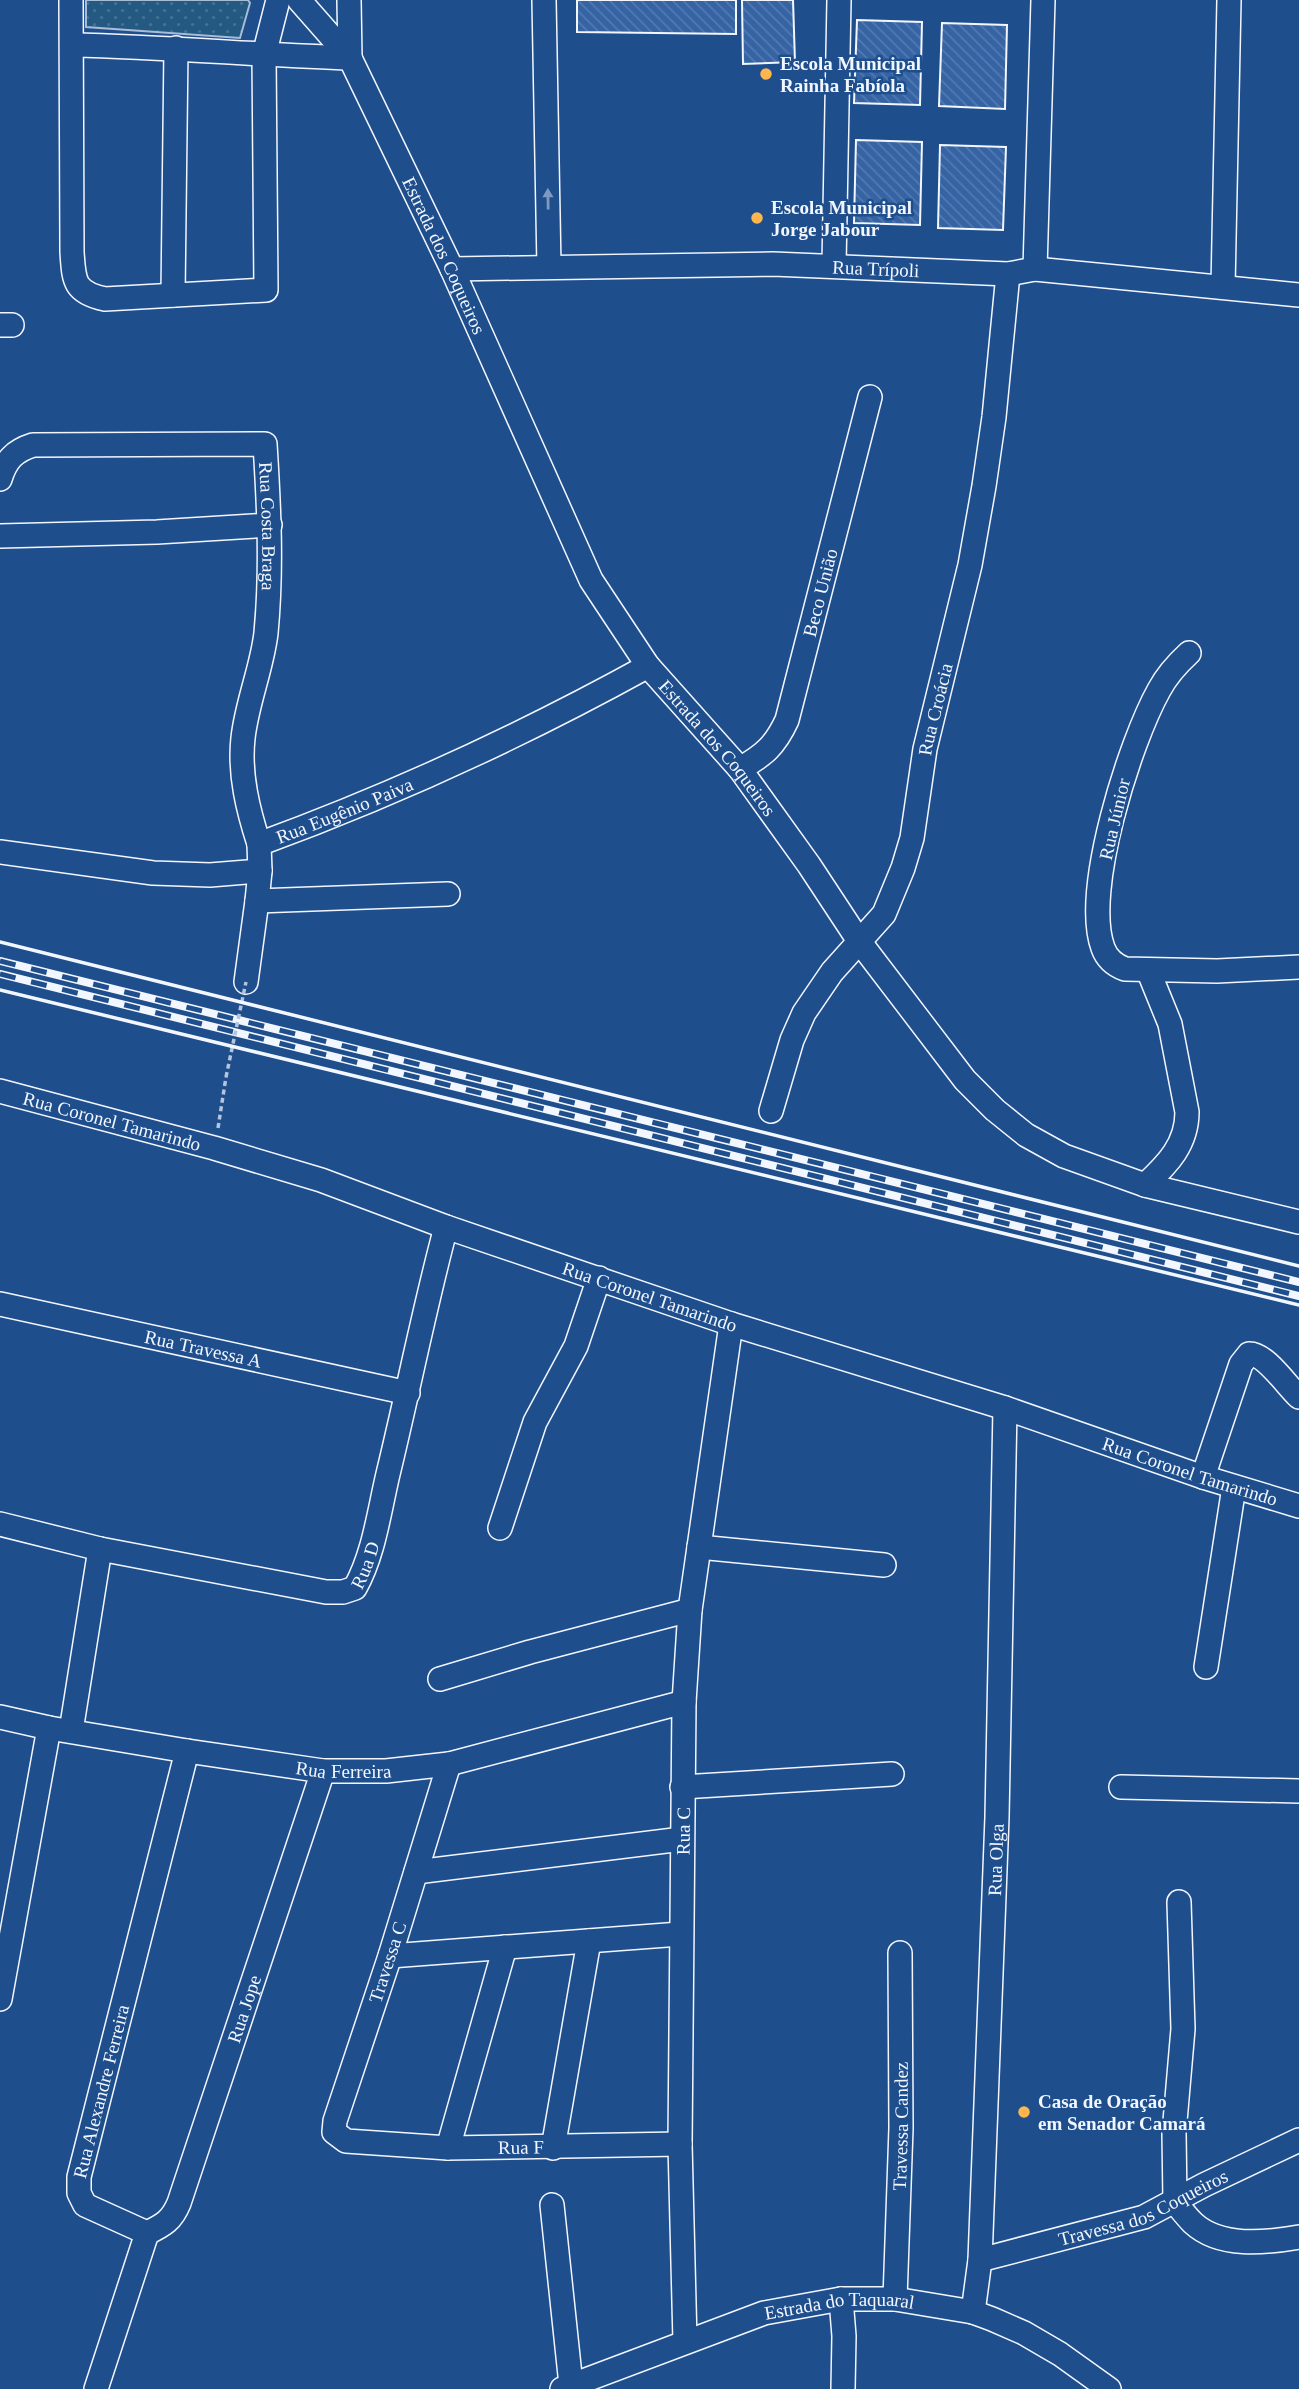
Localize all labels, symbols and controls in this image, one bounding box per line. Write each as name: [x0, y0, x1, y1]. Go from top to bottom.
place label: Escola Municipal Rainha Fabíola: [780, 53, 921, 96]
marker: Escola Municipal Rainha Fabíola: [758, 66, 774, 82]
street label: Estrada dos Coqueiros: [398, 174, 490, 337]
one-way arrow: [542, 187, 553, 209]
place label: Escola Municipal Jorge Jabour: [771, 197, 912, 240]
marker: Escola Municipal Jorge Jabour: [749, 210, 765, 226]
street label: Rua Trípoli: [832, 257, 920, 281]
street label: Rua Costa Braga: [255, 461, 279, 591]
street label: Beco União: [799, 546, 842, 639]
street label: Rua Croácia: [914, 661, 957, 757]
street label: Estrada dos Coqueiros: [654, 676, 780, 820]
street label: Rua Eugênio Paiva: [273, 773, 417, 848]
street label: Rua Júnior: [1095, 776, 1134, 862]
street label: Rua Coronel Tamarindo: [21, 1088, 203, 1155]
street label: Rua Coronel Tamarindo: [560, 1257, 739, 1336]
street label: Rua Travessa A: [143, 1326, 264, 1372]
street label: Rua Coronel Tamarindo: [1100, 1433, 1280, 1510]
street label: Rua D: [346, 1539, 384, 1592]
street label: Rua Ferreira: [294, 1757, 393, 1782]
street label: Rua C: [673, 1807, 694, 1855]
street label: Rua Olga: [984, 1823, 1008, 1896]
street label: Travessa C: [364, 1919, 410, 2005]
street label: Rua Jope: [223, 1972, 265, 2046]
street label: Rua Alexandre Ferreira: [69, 2002, 133, 2180]
street label: Travessa Candez: [889, 2062, 912, 2191]
place label: Casa de Oração em Senador Camará: [1038, 2091, 1206, 2134]
marker: Casa de Oração em Senador Camará: [1016, 2104, 1032, 2120]
street label: Rua F: [498, 2136, 544, 2158]
street label: Travessa dos Coqueiros: [1056, 2165, 1231, 2250]
street label: Estrada do Taquaral: [763, 2289, 916, 2324]

